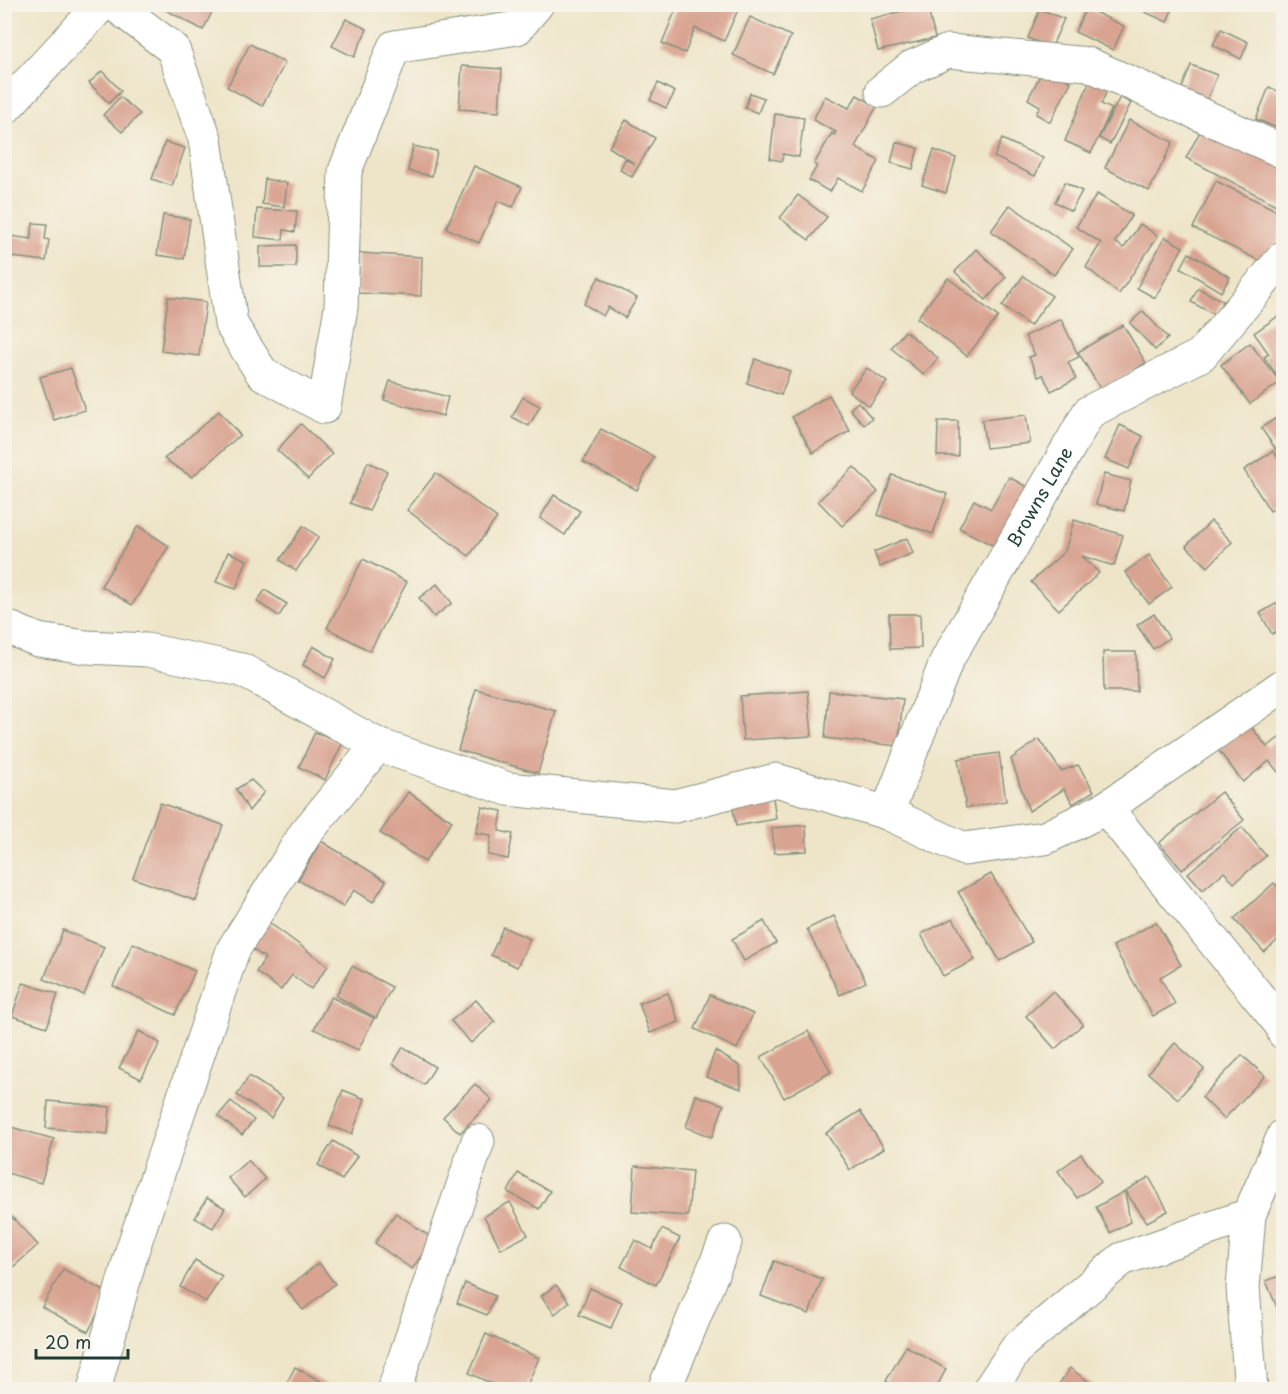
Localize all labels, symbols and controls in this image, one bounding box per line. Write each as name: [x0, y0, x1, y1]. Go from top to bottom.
street label: Browns Lane: [999, 441, 1079, 552]
scale bar: [36, 1322, 128, 1360]
text: 20 m: [45, 1328, 91, 1355]

